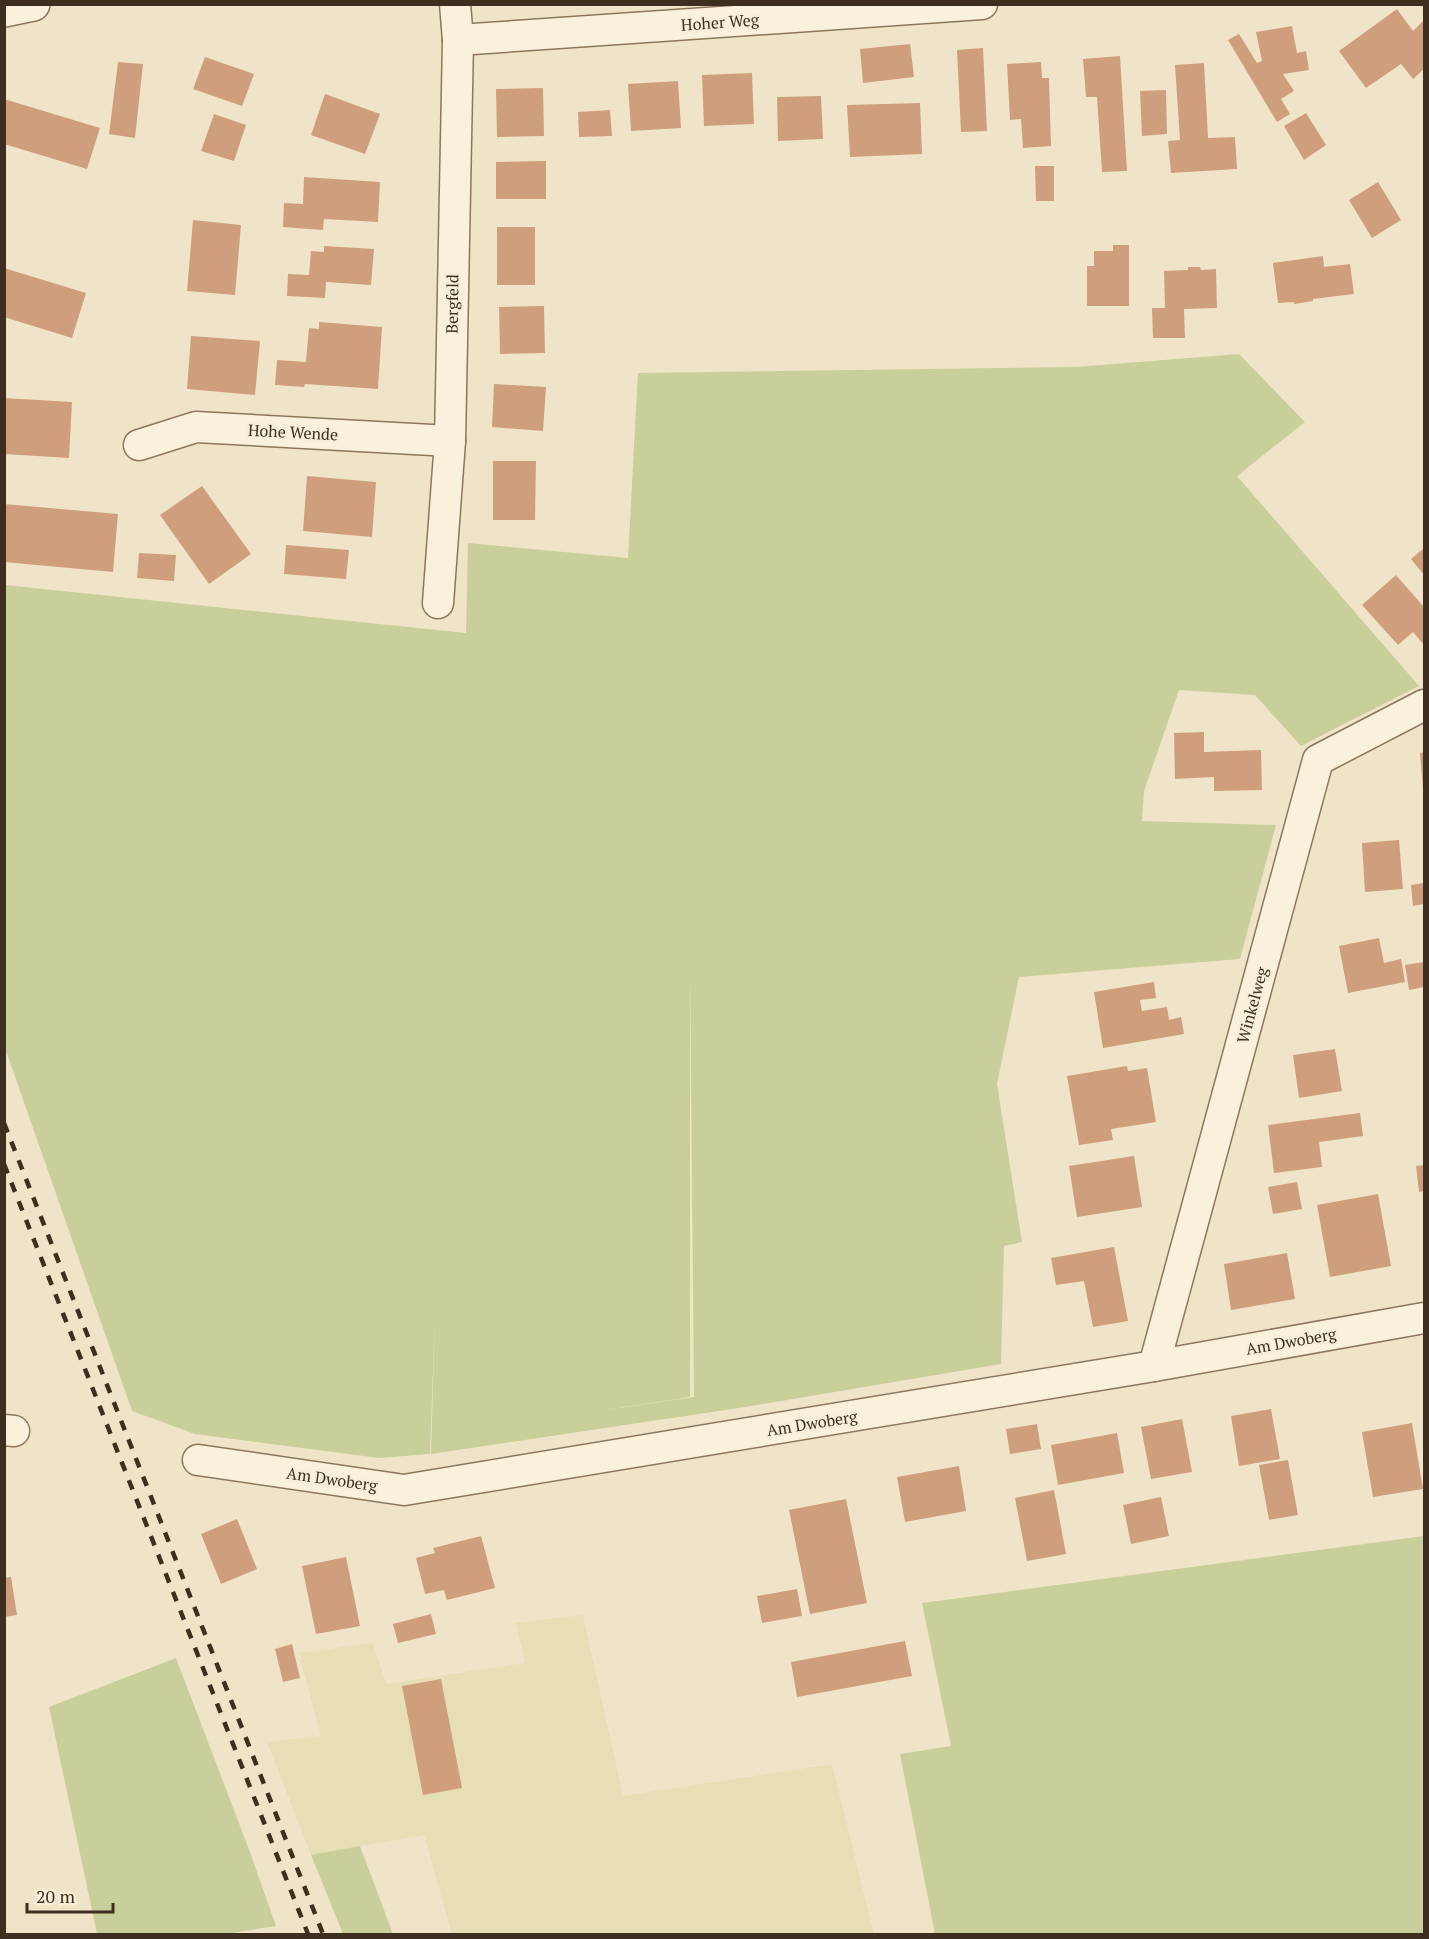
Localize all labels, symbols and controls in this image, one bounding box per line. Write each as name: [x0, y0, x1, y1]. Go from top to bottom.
street label: Hoher Weg: [680, 8, 760, 36]
street label: Bergfeld: [440, 274, 464, 334]
street label: Hohe Wende: [247, 419, 339, 445]
street label: Winkelweg: [1231, 964, 1273, 1046]
street label: Am Dwoberg: [1244, 1322, 1339, 1360]
street label: Am Dwoberg: [765, 1405, 860, 1441]
street label: Am Dwoberg: [285, 1462, 379, 1496]
scale bar: [27, 1876, 112, 1914]
text: 20 m: [36, 1884, 76, 1908]

